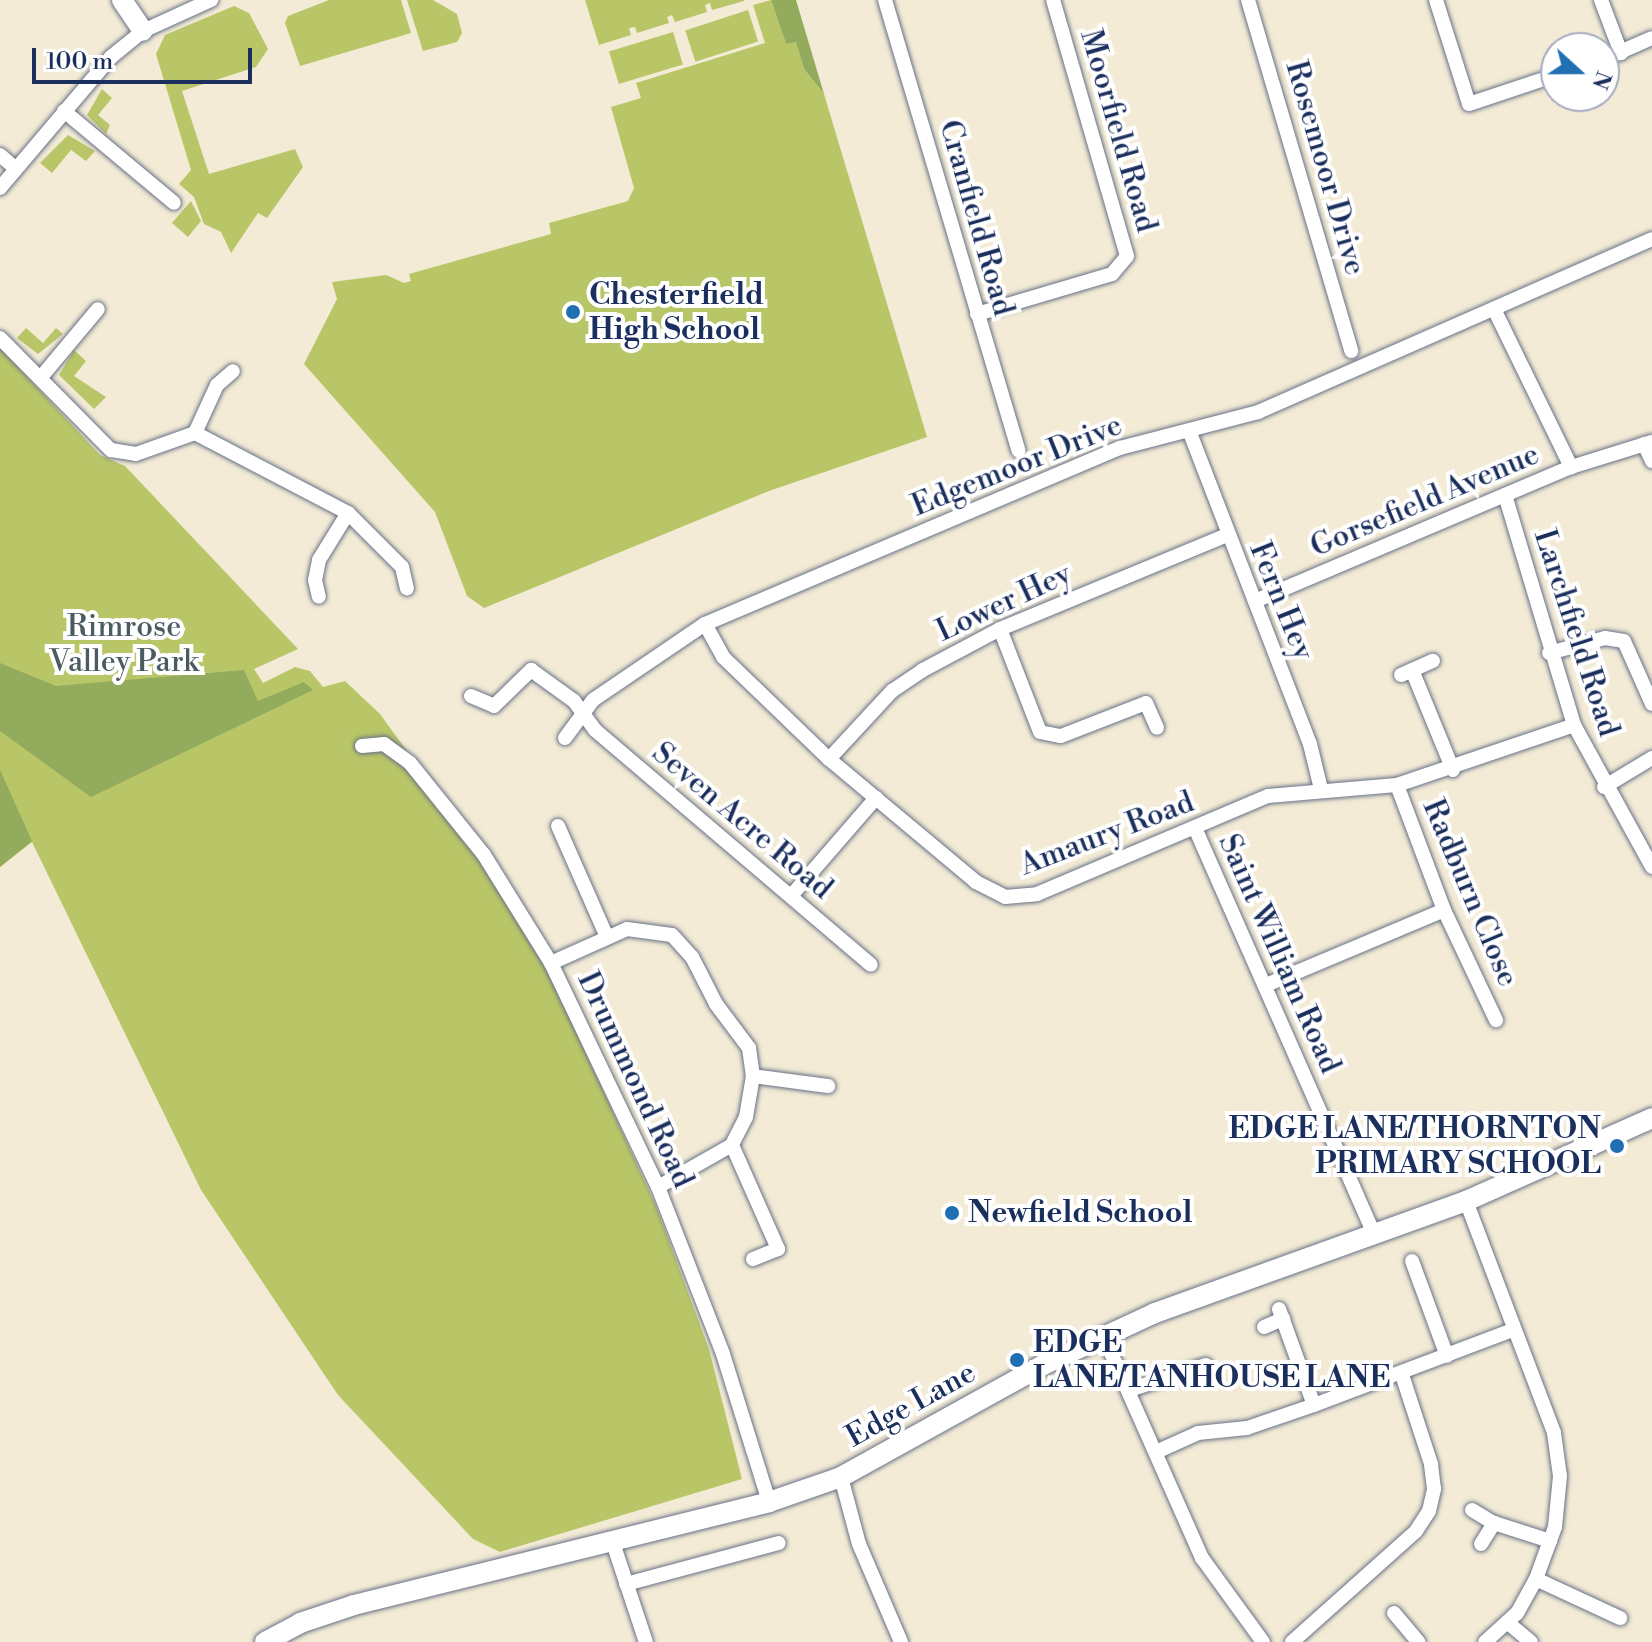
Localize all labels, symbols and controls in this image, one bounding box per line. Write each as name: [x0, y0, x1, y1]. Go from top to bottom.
street label: Moorfield Road: [1072, 26, 1164, 236]
scale bar: [36, 32, 256, 82]
north arrow: [1540, 32, 1620, 112]
text: 100 m: [46, 47, 113, 77]
street label: Rosemoor Drive: [1277, 57, 1373, 279]
text: N: [1585, 67, 1617, 93]
street label: Cranfield Road: [931, 116, 1021, 320]
place label: Chesterfield High School: [589, 277, 764, 348]
marker: Chesterfield High School: [564, 303, 582, 321]
street label: Edgemoor Drive: [907, 407, 1127, 525]
street label: Gorsefield Avenue: [1305, 437, 1545, 565]
street label: Larchfield Road: [1526, 525, 1626, 741]
street label: Fern Hey: [1241, 537, 1321, 665]
street label: Lower Hey: [931, 556, 1077, 650]
park label: Rimrose Valley Park: [49, 609, 199, 680]
street label: Seven Acre Road: [644, 735, 840, 907]
street label: Amaury Road: [1015, 784, 1199, 884]
street label: Radburn Close: [1414, 794, 1526, 992]
street label: Saint William Road: [1210, 829, 1348, 1079]
street label: Drummond Road: [569, 966, 701, 1194]
place label: EDGE LANE/THORNTON PRIMARY SCHOOL: [1229, 1111, 1601, 1182]
marker: EDGE LANE/THORNTON PRIMARY SCHOOL: [1608, 1137, 1626, 1155]
place label: Newfield School: [968, 1195, 1192, 1231]
marker: Newfield School: [943, 1204, 961, 1222]
place label: EDGE LANE/TANHOUSE LANE: [1033, 1325, 1390, 1396]
marker: EDGE LANE/TANHOUSE LANE: [1008, 1351, 1026, 1369]
street label: Edge Lane: [840, 1355, 982, 1455]

